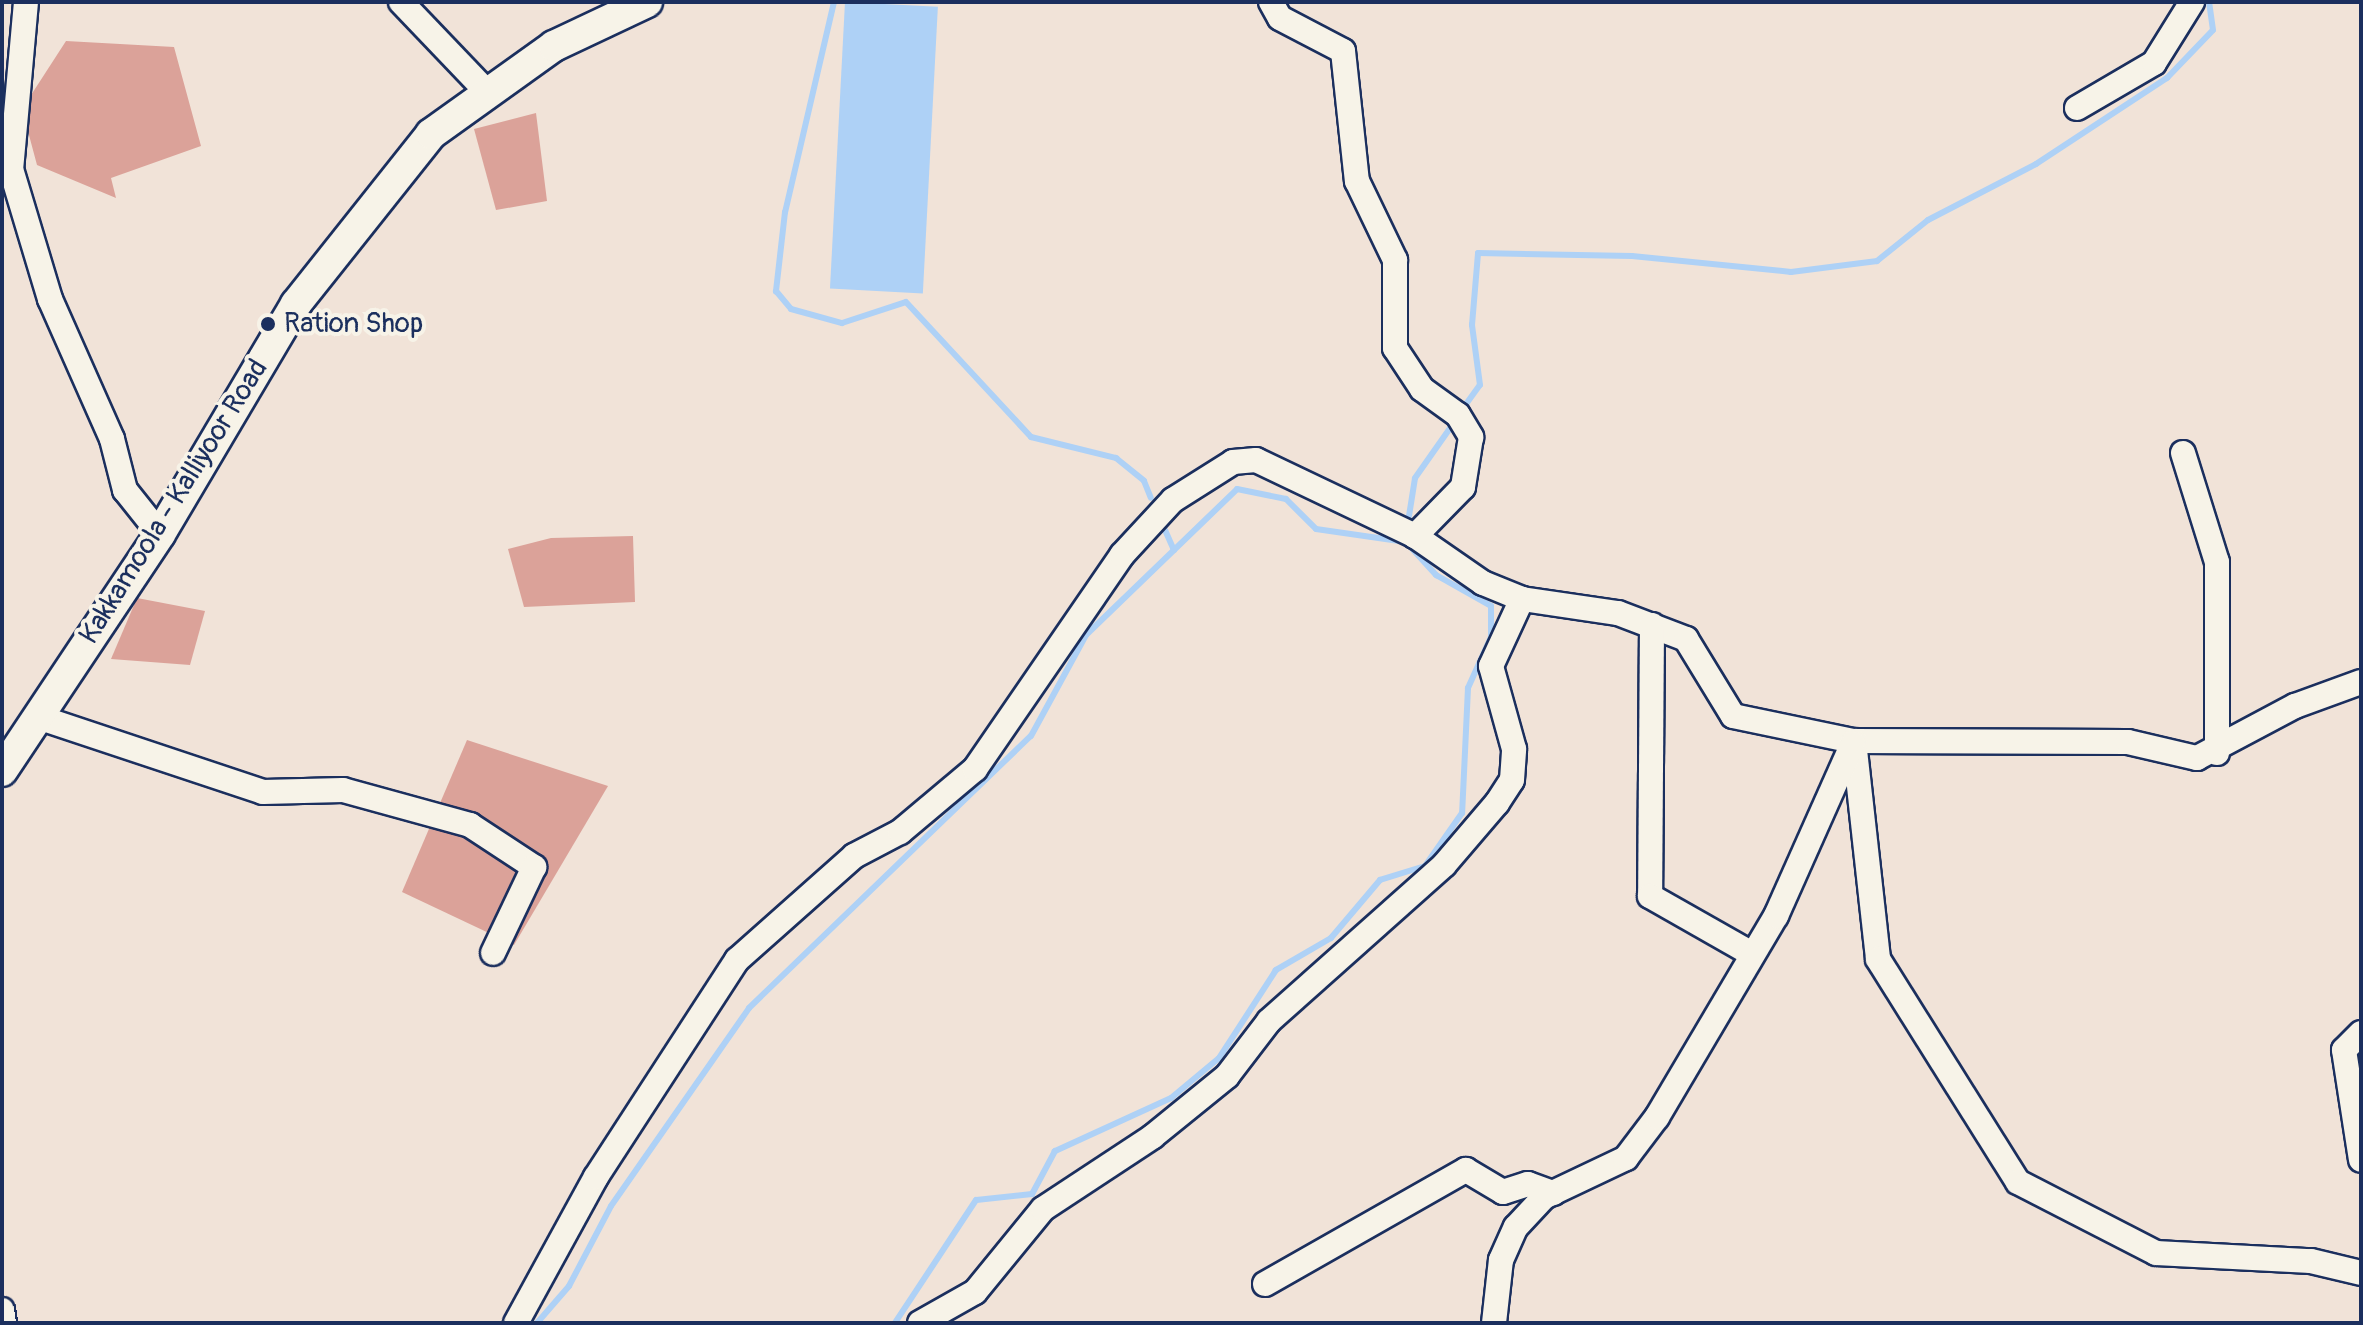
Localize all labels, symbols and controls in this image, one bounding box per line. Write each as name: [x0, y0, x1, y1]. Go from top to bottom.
place label: Ration Shop: [284, 307, 423, 341]
marker: Ration Shop: [259, 315, 277, 333]
street label: Kakkamoola - Kalliyoor Road: [73, 353, 275, 651]

